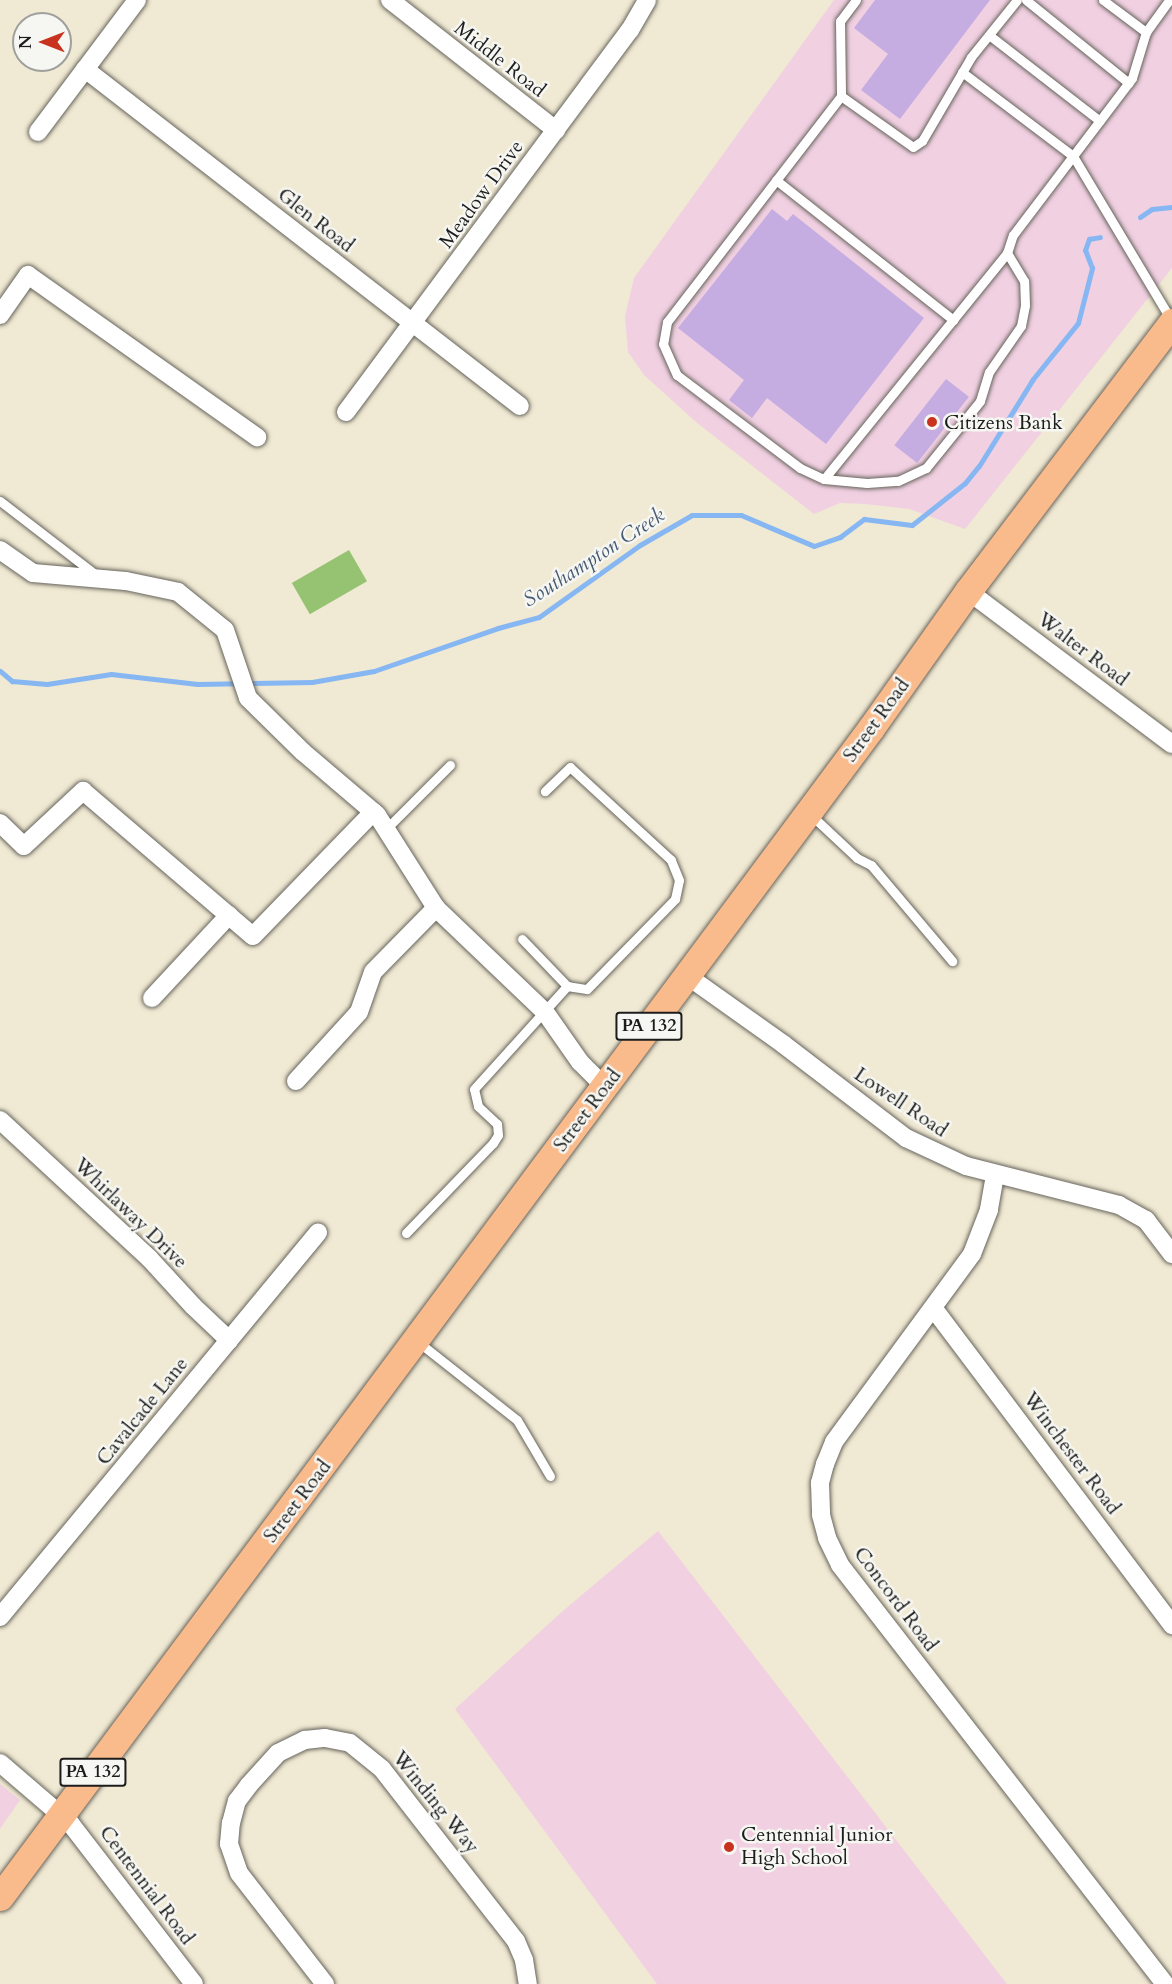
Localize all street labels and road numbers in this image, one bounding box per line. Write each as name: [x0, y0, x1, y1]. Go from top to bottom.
street label: Middle Road: [450, 16, 550, 102]
street label: Meadow Drive: [434, 135, 528, 253]
street label: Glen Road: [273, 183, 359, 257]
street label: Walter Road: [1033, 607, 1133, 691]
street label: Street Road: [838, 674, 914, 766]
road number: PA 132: [614, 1011, 684, 1041]
street label: Lowell Road: [850, 1062, 952, 1142]
street label: Street Road: [548, 1064, 626, 1156]
street label: Whirlaway Drive: [69, 1153, 193, 1273]
street label: Cavalcade Lane: [91, 1352, 193, 1470]
street label: Winchester Road: [1018, 1387, 1126, 1519]
street label: Street Road: [258, 1455, 336, 1547]
street label: Concord Road: [849, 1542, 943, 1656]
street label: Winding Way: [387, 1746, 485, 1858]
road number: PA 132: [58, 1757, 128, 1787]
street label: Centennial Road: [95, 1821, 199, 1949]

